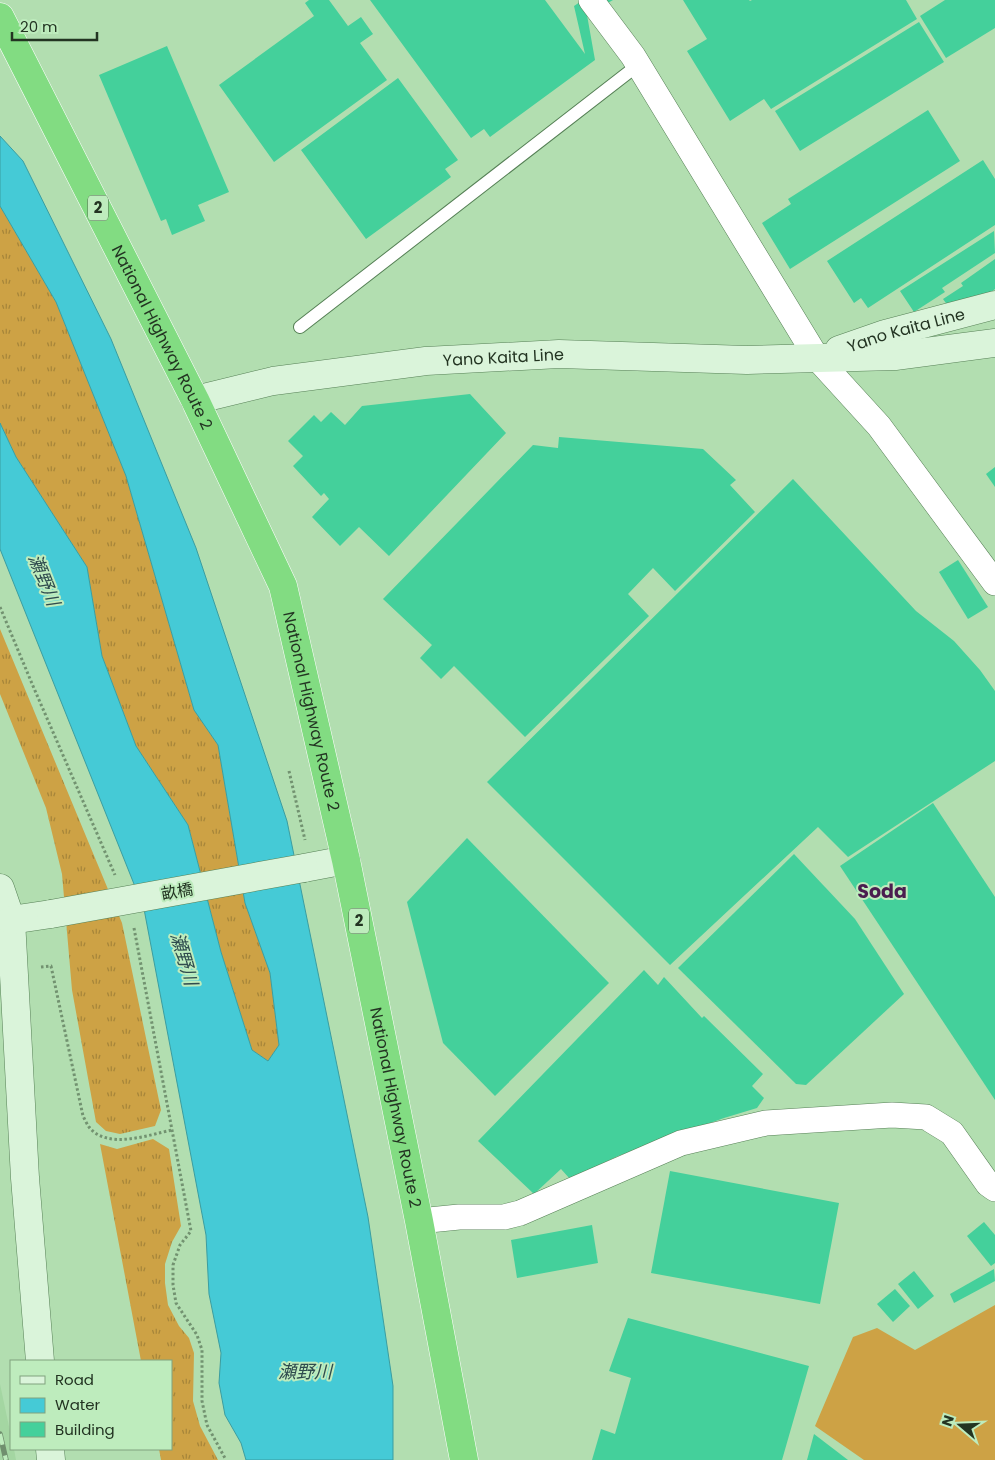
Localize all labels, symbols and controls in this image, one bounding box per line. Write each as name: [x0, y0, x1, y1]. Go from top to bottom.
scale bar: [12, 10, 98, 42]
text: 20 m: [20, 16, 58, 37]
road number: 2: [88, 196, 108, 220]
street label: National Highway Route 2: [106, 241, 218, 433]
street label: Yano Kaita Line: [844, 302, 967, 358]
street label: Yano Kaita Line: [442, 343, 565, 372]
water label: 瀬野川: [23, 550, 67, 611]
street label: National Highway Route 2: [277, 609, 345, 813]
street label: 畝橋: [159, 877, 195, 906]
district label: Soda: [857, 878, 907, 905]
road number: 2: [349, 908, 369, 934]
water label: 瀬野川: [165, 929, 204, 990]
street label: National Highway Route 2: [364, 1005, 427, 1210]
water label: 瀬野川: [278, 1359, 334, 1384]
legend: [10, 1360, 172, 1450]
text: Road: [55, 1369, 94, 1390]
text: Water: [55, 1394, 101, 1415]
north arrow: [935, 1400, 985, 1450]
text: N: [937, 1413, 959, 1429]
text: Building: [55, 1419, 115, 1440]

